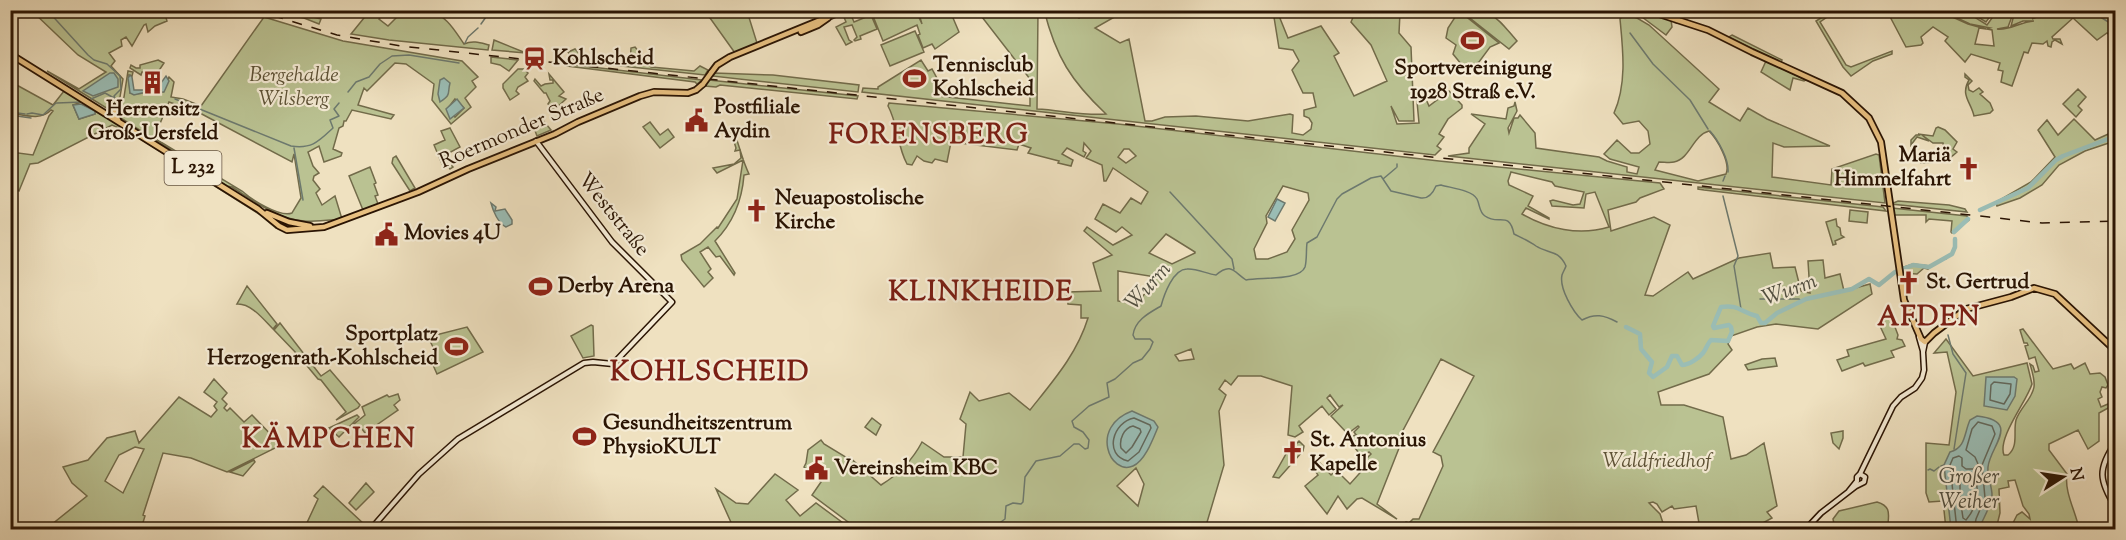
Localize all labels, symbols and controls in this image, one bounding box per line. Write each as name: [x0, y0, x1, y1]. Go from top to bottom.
sports icon: Sportvereinigung 1928 Straß e.V.: [1460, 28, 1486, 54]
place label: Kohlscheid: [553, 44, 654, 74]
station icon: Kohlscheid: [522, 46, 548, 72]
place label: Tennisclub Kohlscheid: [933, 51, 1034, 105]
place label: Sportvereinigung 1928 Straß e.V.: [1394, 54, 1553, 108]
park label: Bergehalde Wilsberg: [249, 61, 339, 115]
sports icon: Tennisclub Kohlscheid: [902, 65, 928, 91]
building icon: Herrensitz Groß-Uersfeld: [140, 69, 166, 95]
street label: Roermonder Straße: [435, 81, 609, 177]
place label: Postfiliale Aydin: [714, 93, 800, 147]
place label: Herrensitz Groß-Uersfeld: [88, 95, 219, 149]
public building icon: Postfiliale Aydin: [683, 107, 709, 133]
district label: FORENSBERG: [829, 117, 1029, 156]
place label: Mariä Himmelfahrt: [1834, 141, 1952, 195]
road number: L 232: [164, 151, 222, 185]
church icon: Mariä Himmelfahrt: [1956, 155, 1982, 181]
street label: Weststraße: [570, 167, 656, 263]
place label: Neuapostolische Kirche: [775, 184, 924, 238]
church icon: Neuapostolische Kirche: [744, 198, 770, 224]
place label: Movies 4U: [404, 219, 502, 249]
public building icon: Movies 4U: [373, 221, 399, 247]
water label: Wurm: [1118, 255, 1180, 319]
water label: Wurm: [1758, 266, 1822, 316]
place label: St. Gertrud: [1926, 268, 2029, 298]
church icon: St. Gertrud: [1895, 270, 1921, 296]
place label: Derby Arena: [558, 272, 675, 302]
sports icon: Derby Arena: [527, 274, 553, 300]
district label: KLINKHEIDE: [889, 274, 1074, 313]
district label: AFDEN: [1877, 299, 1981, 338]
place label: Sportplatz Herzogenrath-Kohlscheid: [207, 320, 438, 374]
sports icon: Sportplatz Herzogenrath-Kohlscheid: [443, 334, 469, 360]
district label: KOHLSCHEID: [610, 354, 810, 393]
place label: Gesundheitszentrum PhysioKULT: [603, 409, 793, 463]
district label: KÄMPCHEN: [242, 421, 416, 460]
sports icon: Gesundheitszentrum PhysioKULT: [572, 423, 598, 449]
place label: St. Antonius Kapelle: [1310, 426, 1426, 480]
church icon: St. Antonius Kapelle: [1279, 440, 1305, 466]
park label: Waldfriedhof: [1603, 447, 1714, 477]
north arrow: [2033, 447, 2093, 507]
place label: Vereinsheim KBC: [834, 454, 998, 484]
public building icon: Vereinsheim KBC: [803, 456, 829, 482]
water label: Großer Weiher: [1938, 462, 2000, 519]
text: N: [2063, 466, 2088, 483]

